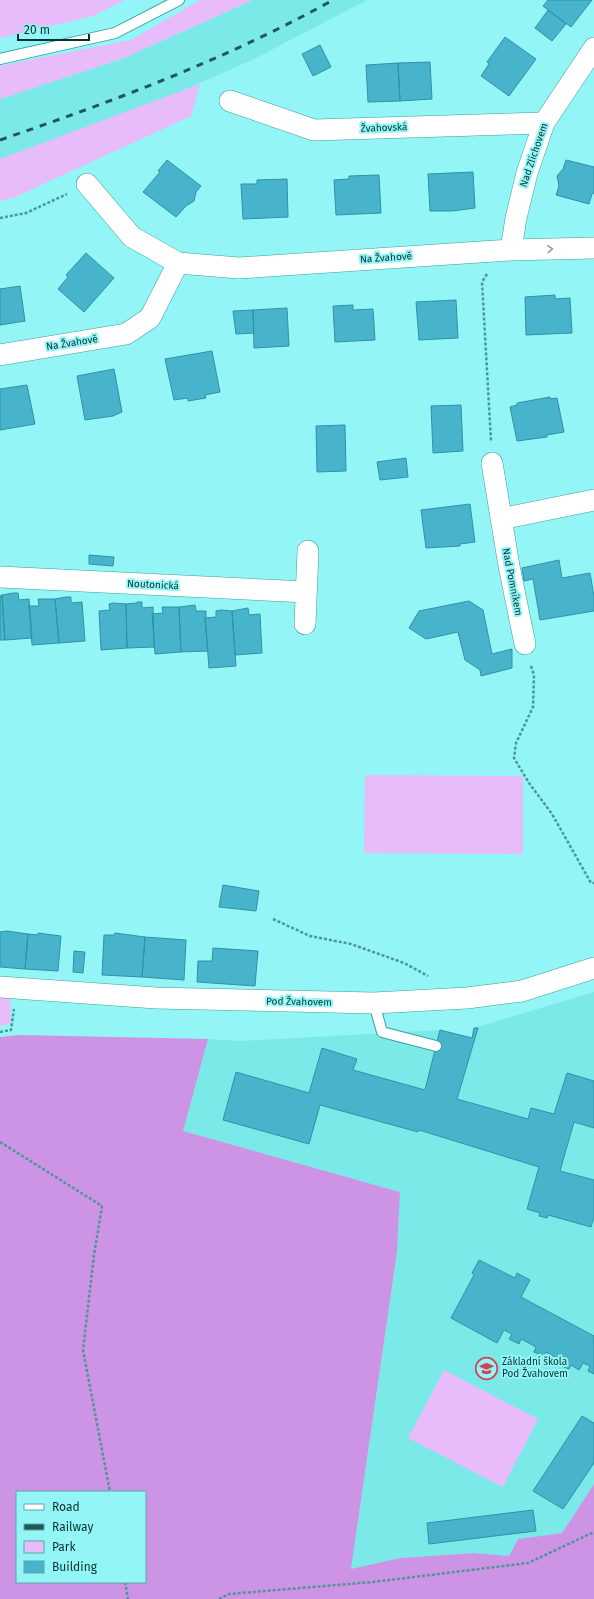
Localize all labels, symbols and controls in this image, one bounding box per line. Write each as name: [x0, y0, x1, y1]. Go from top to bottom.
scale bar: [18, 16, 89, 42]
text: 20 m: [24, 23, 50, 37]
street label: Žvahovská: [360, 119, 408, 135]
street label: Nad Zlíchovem: [516, 121, 551, 189]
one-way arrow: [547, 245, 553, 253]
street label: Na Žvahově: [359, 248, 412, 266]
street label: Na Žvahově: [45, 331, 99, 353]
street label: Nad Pomníkem: [500, 547, 525, 617]
street label: Noutonická: [127, 578, 179, 592]
street label: Pod Žvahovem: [266, 993, 332, 1009]
school or university icon: Základní škola Pod Žvahovem: [474, 1355, 500, 1381]
place label: Základní škola Pod Žvahovem: [502, 1355, 568, 1380]
legend: [16, 1491, 146, 1583]
text: Road: [52, 1500, 80, 1514]
text: Railway: [52, 1520, 93, 1534]
text: Park: [52, 1540, 76, 1554]
text: Building: [52, 1560, 98, 1574]

